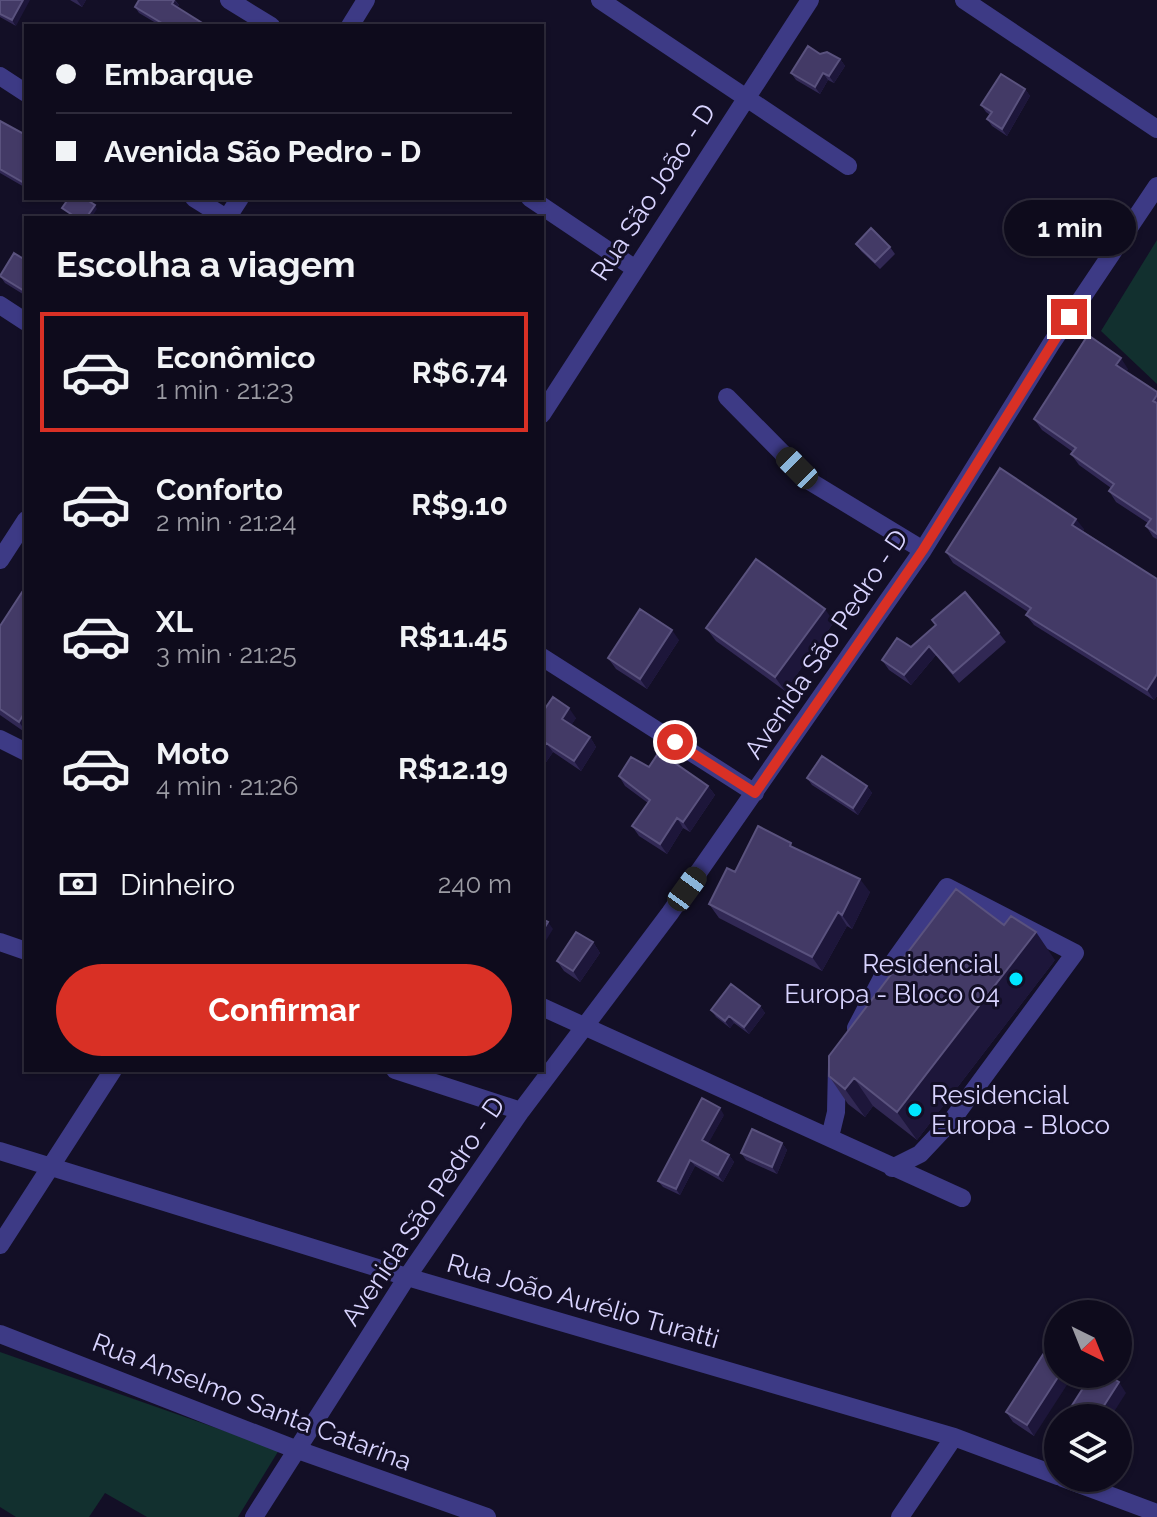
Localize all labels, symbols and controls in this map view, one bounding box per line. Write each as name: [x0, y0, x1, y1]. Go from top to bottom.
text: Embarque: [104, 57, 253, 92]
street label: Rua São João - D: [585, 98, 721, 286]
text: Avenida São Pedro - D: [104, 134, 421, 169]
callout: 1 min: [1003, 201, 1135, 257]
text: 1 min: [1037, 213, 1103, 243]
text: Escolha a viagem: [56, 243, 356, 285]
route end: [1051, 299, 1087, 335]
icon: car: [60, 336, 132, 408]
text: Econômico: [156, 340, 316, 375]
text: R$6.74: [412, 355, 508, 390]
text: 1 min · 21:23: [156, 375, 294, 405]
car: [772, 443, 822, 493]
icon: car: [60, 468, 132, 540]
text: Conforto: [156, 472, 283, 507]
text: R$9.10: [411, 487, 508, 522]
text: 2 min · 21:24: [156, 507, 296, 537]
street label: Avenida São Pedro - D: [738, 524, 914, 764]
icon: car: [60, 600, 132, 672]
text: XL: [156, 604, 193, 639]
text: R$11.45: [399, 619, 508, 654]
text: 3 min · 21:25: [156, 639, 297, 669]
route start: [657, 724, 693, 760]
icon: car: [60, 732, 132, 804]
text: Moto: [156, 736, 229, 771]
text: R$12.19: [398, 751, 508, 786]
text: 4 min · 21:26: [156, 771, 299, 801]
icon: cash: [56, 862, 100, 906]
car: [663, 863, 711, 915]
text: Dinheiro: [120, 867, 235, 902]
text: 240 m: [438, 869, 512, 899]
place label: Residencial Europa - Bloco 04: [784, 949, 1001, 1009]
button: Confirmar: [56, 964, 512, 1056]
marker: Residencial Europa - Bloco 04: [1007, 970, 1025, 988]
place label: Residencial Europa - Bloco: [931, 1080, 1110, 1140]
street label: Avenida São Pedro - D: [335, 1091, 511, 1331]
marker: Residencial Europa - Bloco: [906, 1101, 924, 1119]
street label: Rua João Aurélio Turatti: [443, 1248, 723, 1354]
north arrow: [1044, 1300, 1132, 1388]
map controls: [1044, 1300, 1132, 1492]
street label: Rua Anselmo Santa Catarina: [88, 1327, 416, 1477]
button: layers: [1044, 1404, 1132, 1492]

